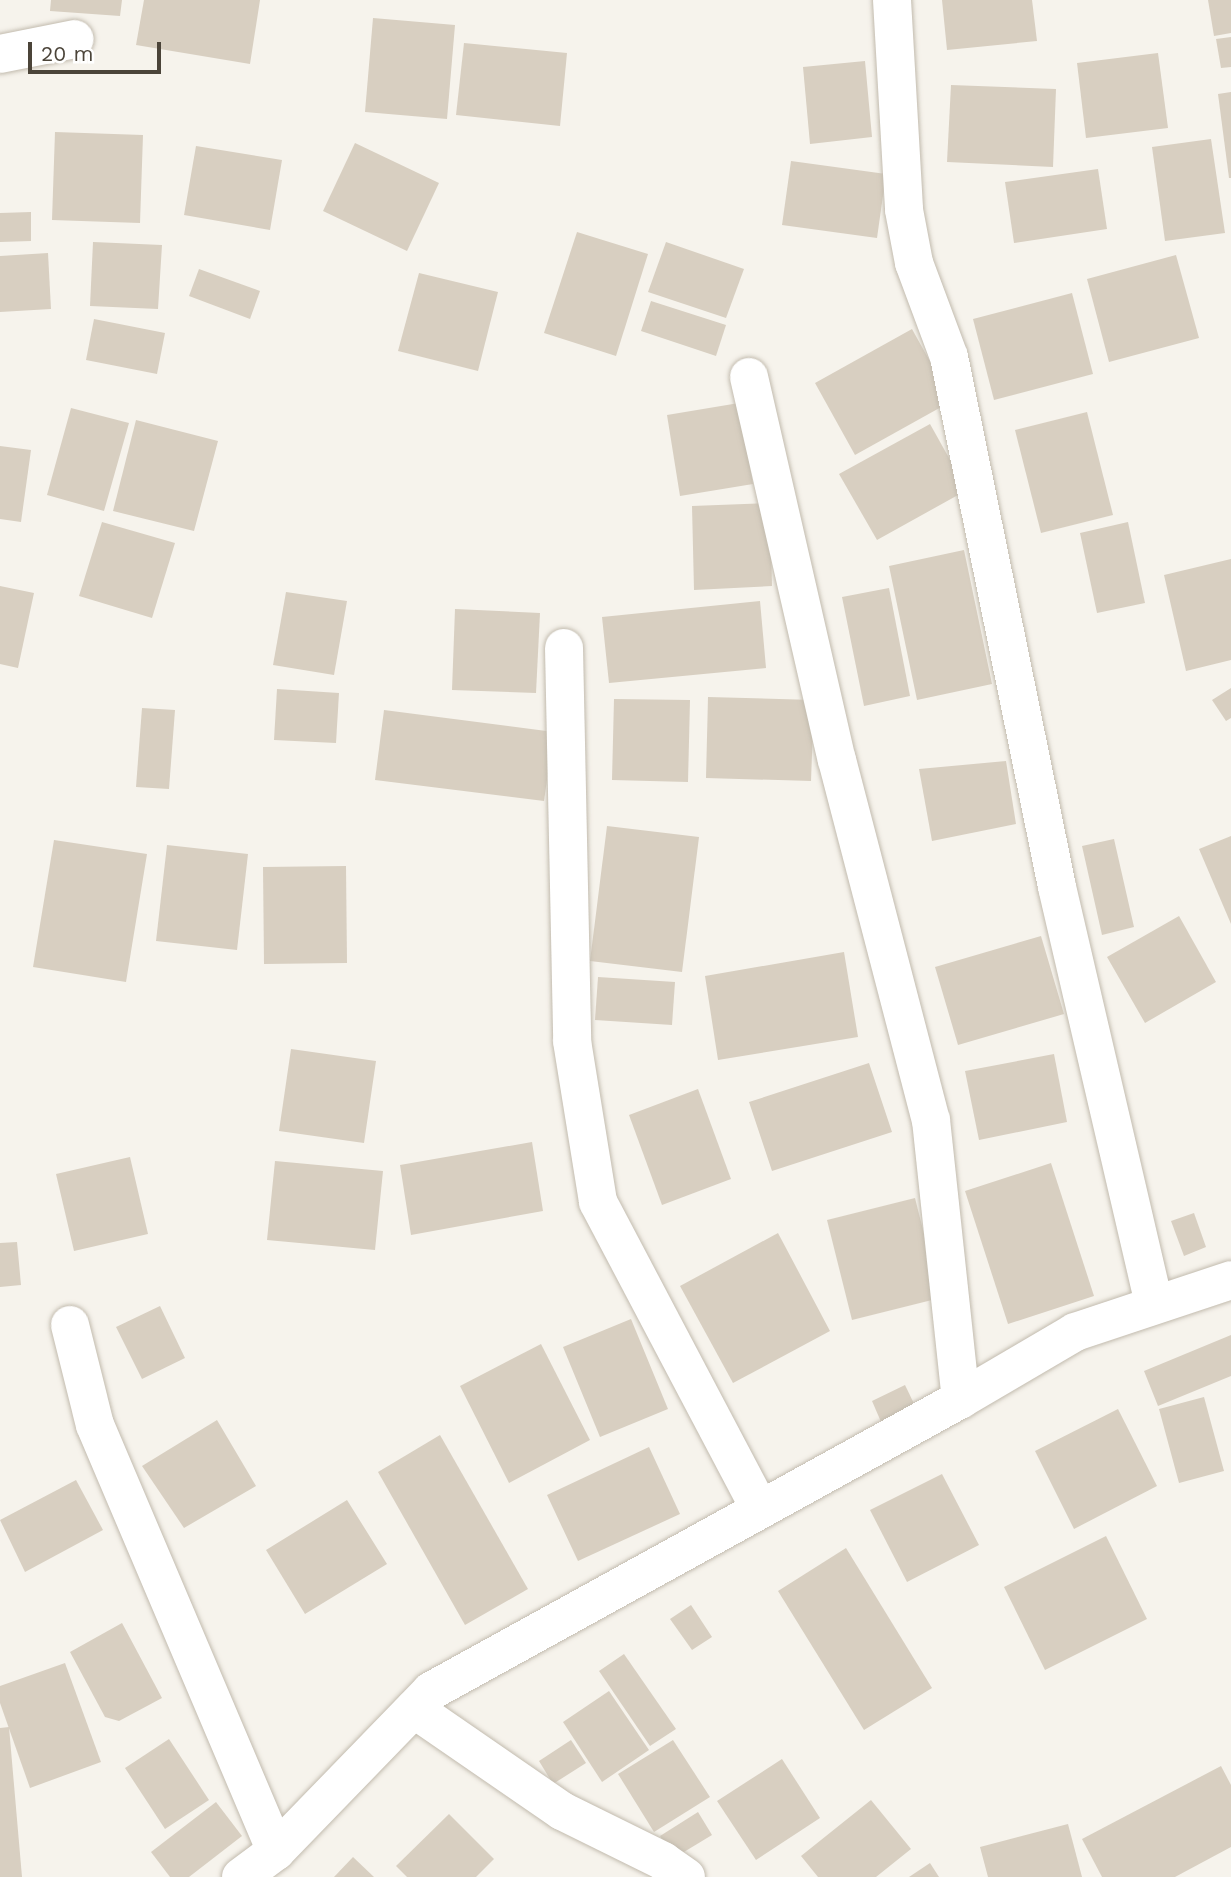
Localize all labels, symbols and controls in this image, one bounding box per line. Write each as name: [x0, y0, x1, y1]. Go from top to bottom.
scale bar: [32, 28, 164, 72]
text: 20 m: [41, 41, 93, 66]

